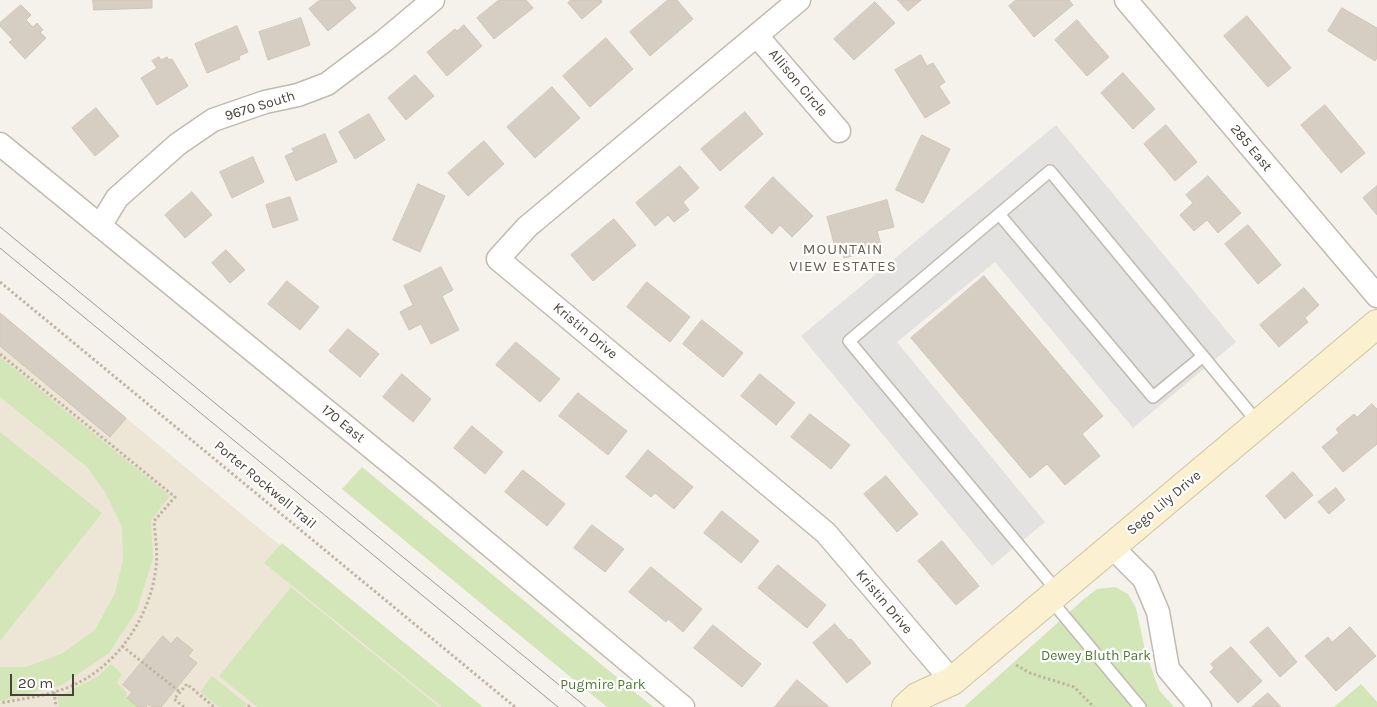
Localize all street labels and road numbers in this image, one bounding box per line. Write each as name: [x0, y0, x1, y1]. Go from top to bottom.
street label: Allison Circle: [765, 46, 831, 120]
street label: 9670 South: [223, 87, 297, 125]
street label: 285 East: [1227, 121, 1275, 175]
street label: Kristin Drive: [549, 299, 621, 363]
street label: 170 East: [318, 401, 368, 447]
street label: Porter Rockwell Trail: [211, 437, 319, 533]
street label: Sego Lily Drive: [1123, 467, 1205, 539]
street label: Kristin Drive: [852, 566, 916, 638]

